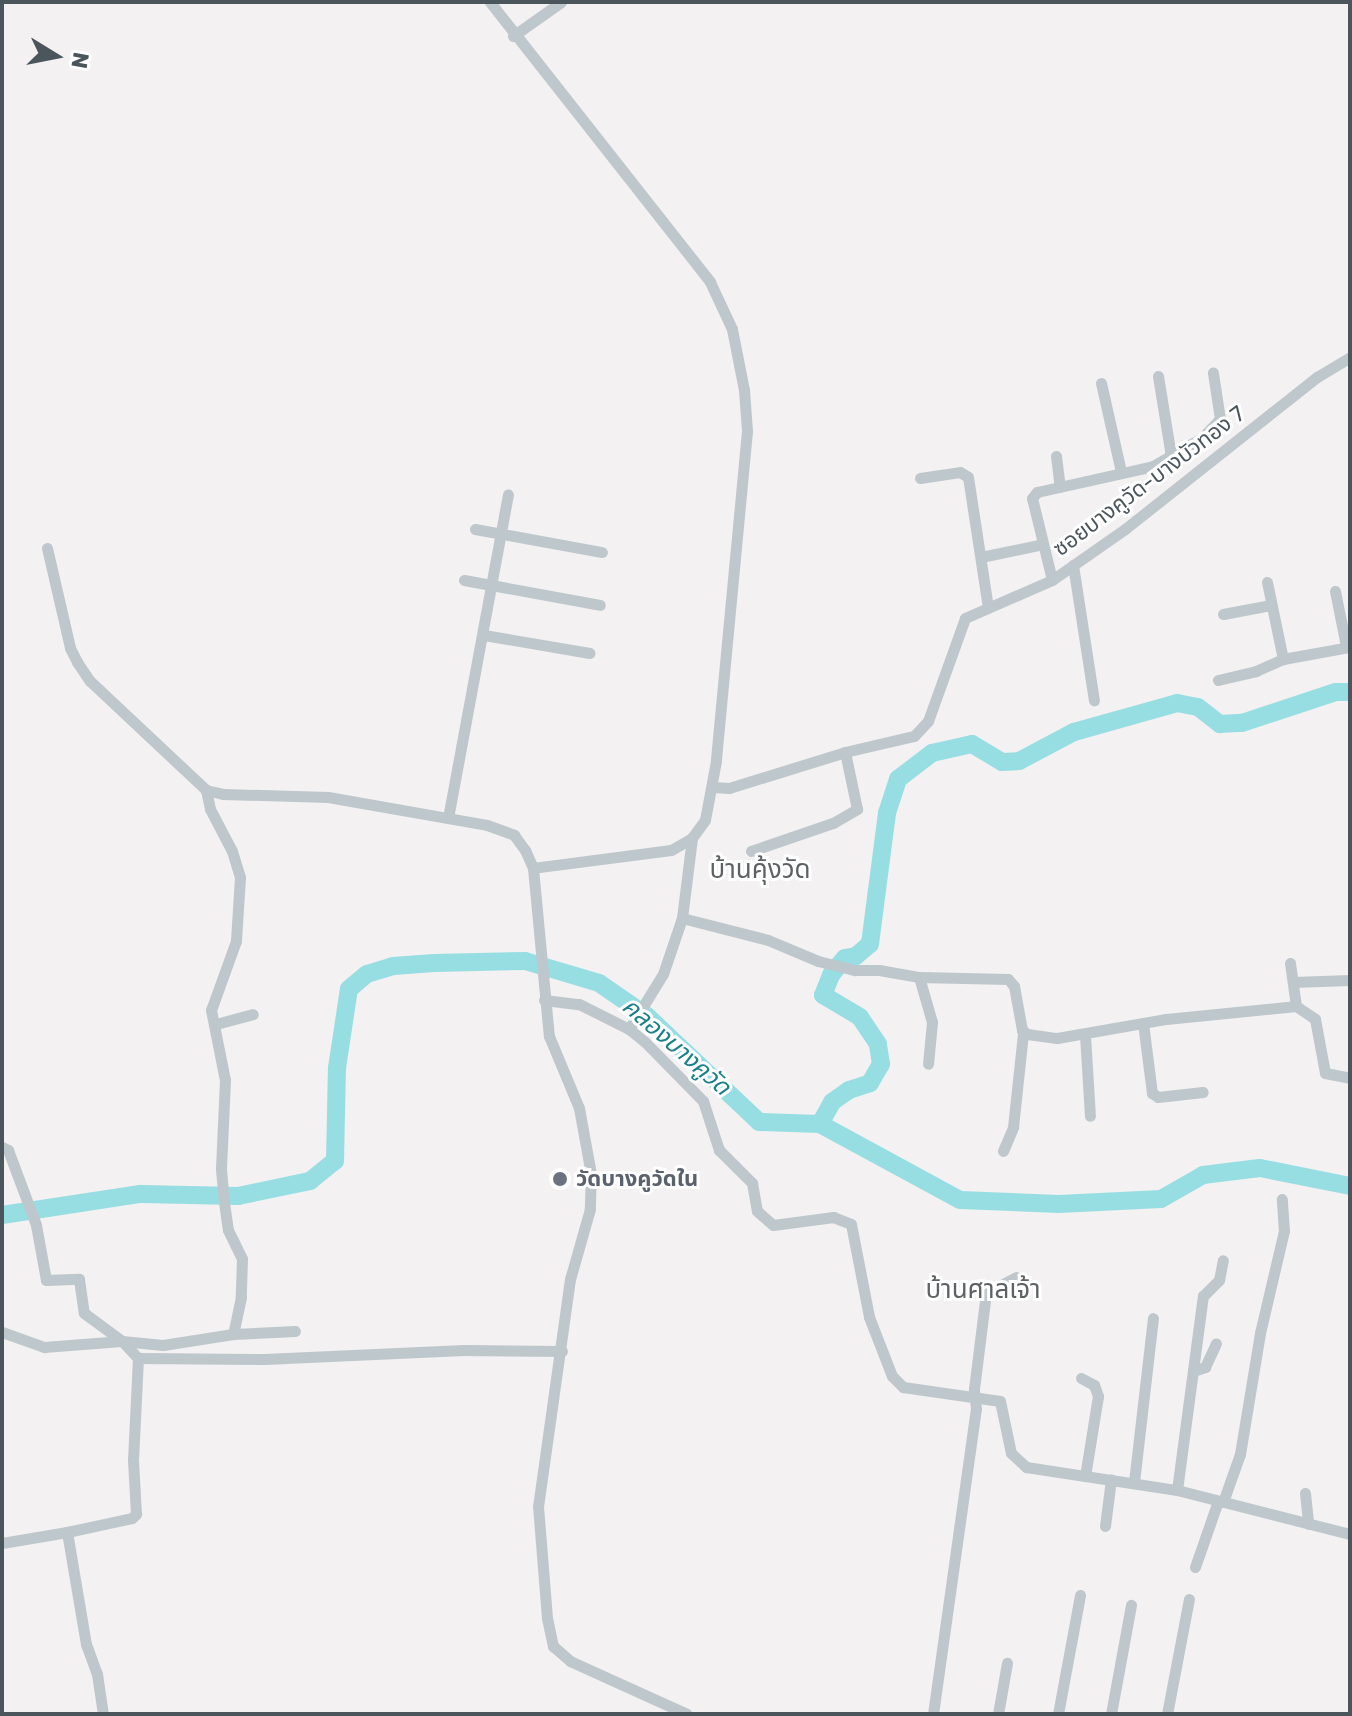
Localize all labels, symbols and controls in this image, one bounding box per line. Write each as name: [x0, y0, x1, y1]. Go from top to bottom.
north arrow: [16, 16, 96, 96]
text: N: [65, 50, 95, 70]
street label: ซอยบางคูวัด-บางบัวทอง 7: [1048, 400, 1250, 562]
district label: บ้านคุ้งวัด: [710, 854, 810, 886]
water label: คลองบางคูวัด: [616, 992, 736, 1102]
place label: วัดบางคูวัดใน: [576, 1166, 698, 1192]
marker: วัดบางคูวัดใน: [551, 1170, 569, 1188]
district label: บ้านศาลเจ้า: [925, 1274, 1041, 1306]

